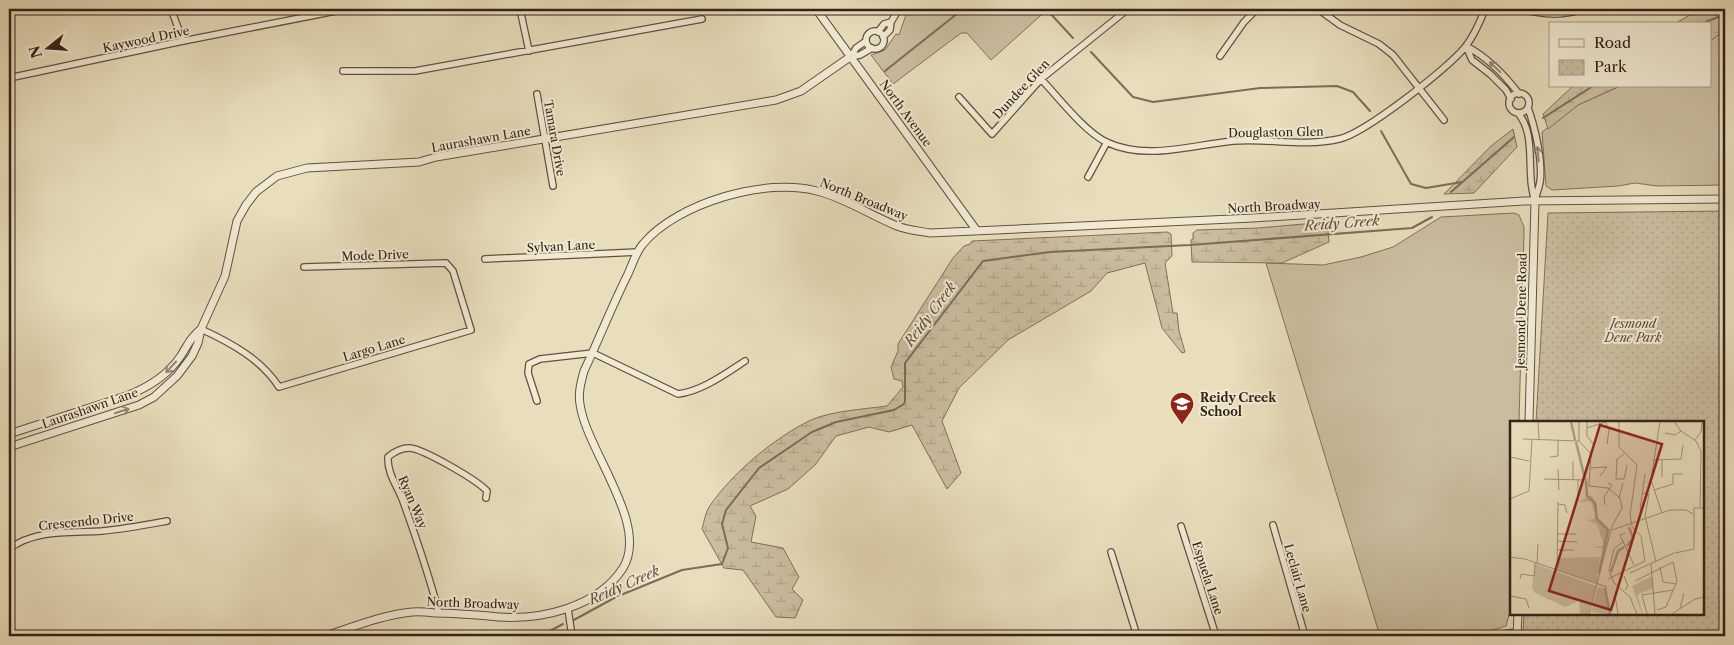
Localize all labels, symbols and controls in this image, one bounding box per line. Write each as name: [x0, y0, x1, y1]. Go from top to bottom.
north arrow: [22, 22, 72, 72]
street label: Kaywood Drive: [101, 22, 191, 55]
legend: [1549, 22, 1712, 88]
text: Road: [1594, 33, 1631, 52]
text: N: [25, 43, 46, 60]
street label: Dundee Glen: [990, 56, 1053, 122]
text: Park: [1594, 57, 1628, 76]
one-way arrow: [1488, 61, 1501, 73]
street label: North Avenue: [877, 77, 935, 150]
street label: Tamara Drive: [541, 99, 569, 178]
street label: Laurashawn Lane: [430, 123, 532, 155]
street label: Douglaston Glen: [1228, 124, 1324, 140]
one-way arrow: [1534, 146, 1543, 162]
street label: North Broadway: [818, 175, 910, 224]
street label: North Broadway: [1227, 196, 1321, 216]
water label: Reidy Creek: [1303, 211, 1381, 235]
street label: Sylvan Lane: [526, 237, 596, 255]
street label: Mode Drive: [341, 246, 409, 264]
street label: Jesmond Dene Road: [1512, 252, 1530, 371]
water label: Reidy Creek: [899, 278, 960, 350]
park label: Jesmond Dene Park: [1604, 316, 1662, 345]
street label: Largo Lane: [341, 331, 407, 365]
one-way arrow: [166, 360, 177, 373]
street label: Laurashawn Lane: [40, 384, 140, 431]
place label: Reidy Creek School: [1200, 390, 1277, 419]
school or university icon: Reidy Creek School: [1169, 391, 1195, 425]
one-way arrow: [113, 405, 129, 415]
inset map: [1510, 421, 1704, 615]
street label: Ryan Way: [395, 473, 431, 531]
street label: Crescendo Drive: [38, 509, 135, 533]
street label: Espuela Lane: [1189, 539, 1227, 617]
street label: Leclair Lane: [1281, 542, 1315, 614]
water label: Reidy Creek: [585, 561, 663, 609]
street label: North Broadway: [426, 594, 520, 612]

